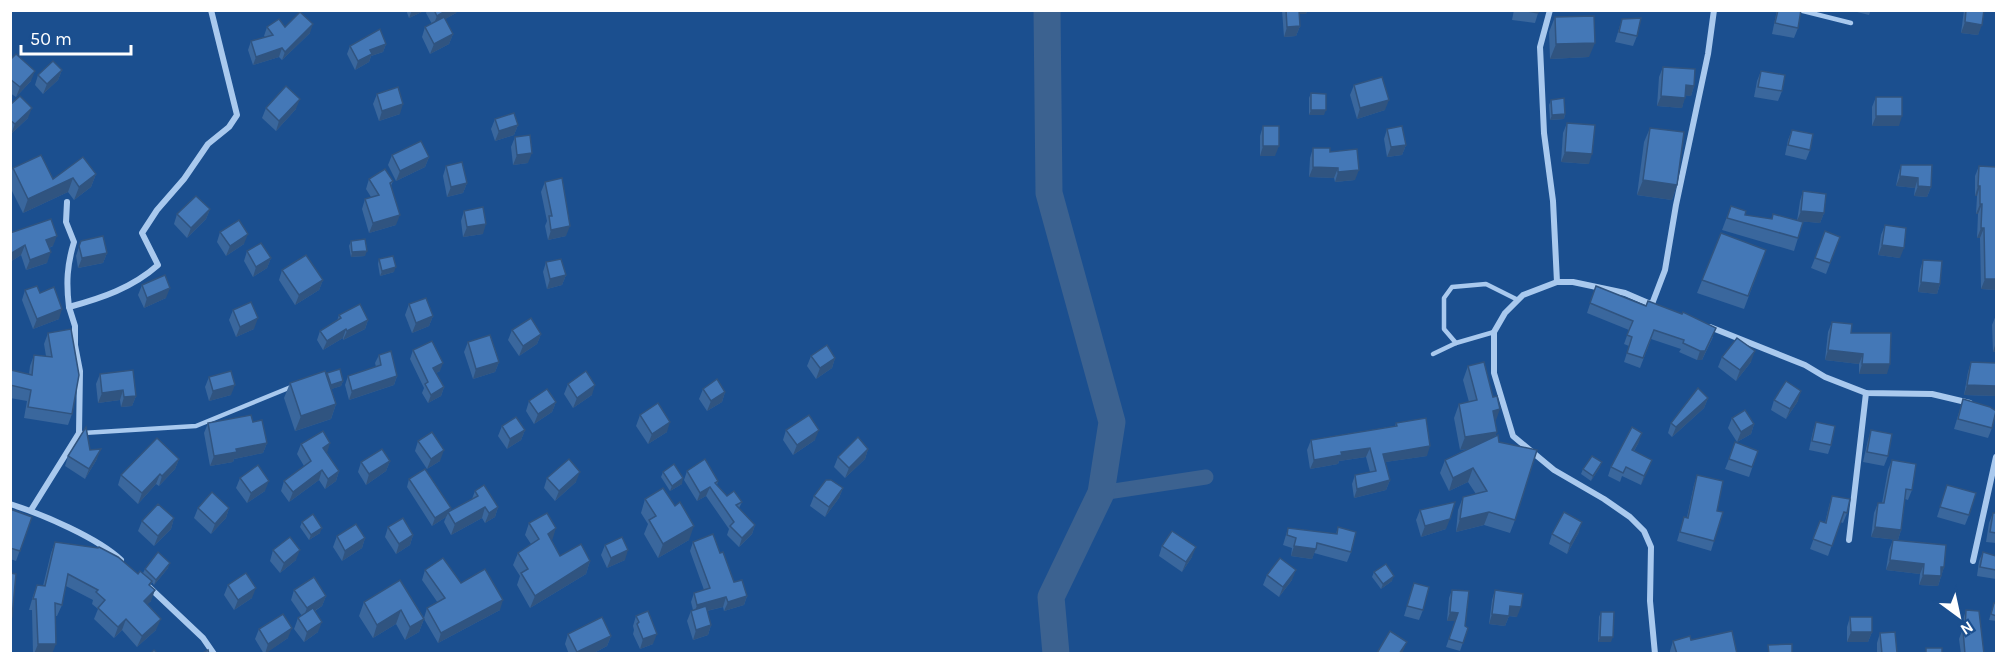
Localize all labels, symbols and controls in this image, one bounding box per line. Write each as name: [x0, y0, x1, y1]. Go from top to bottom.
scale bar: [21, 18, 130, 56]
text: 50 m: [30, 28, 72, 50]
north arrow: [1929, 586, 1989, 646]
text: N: [1957, 617, 1977, 639]

